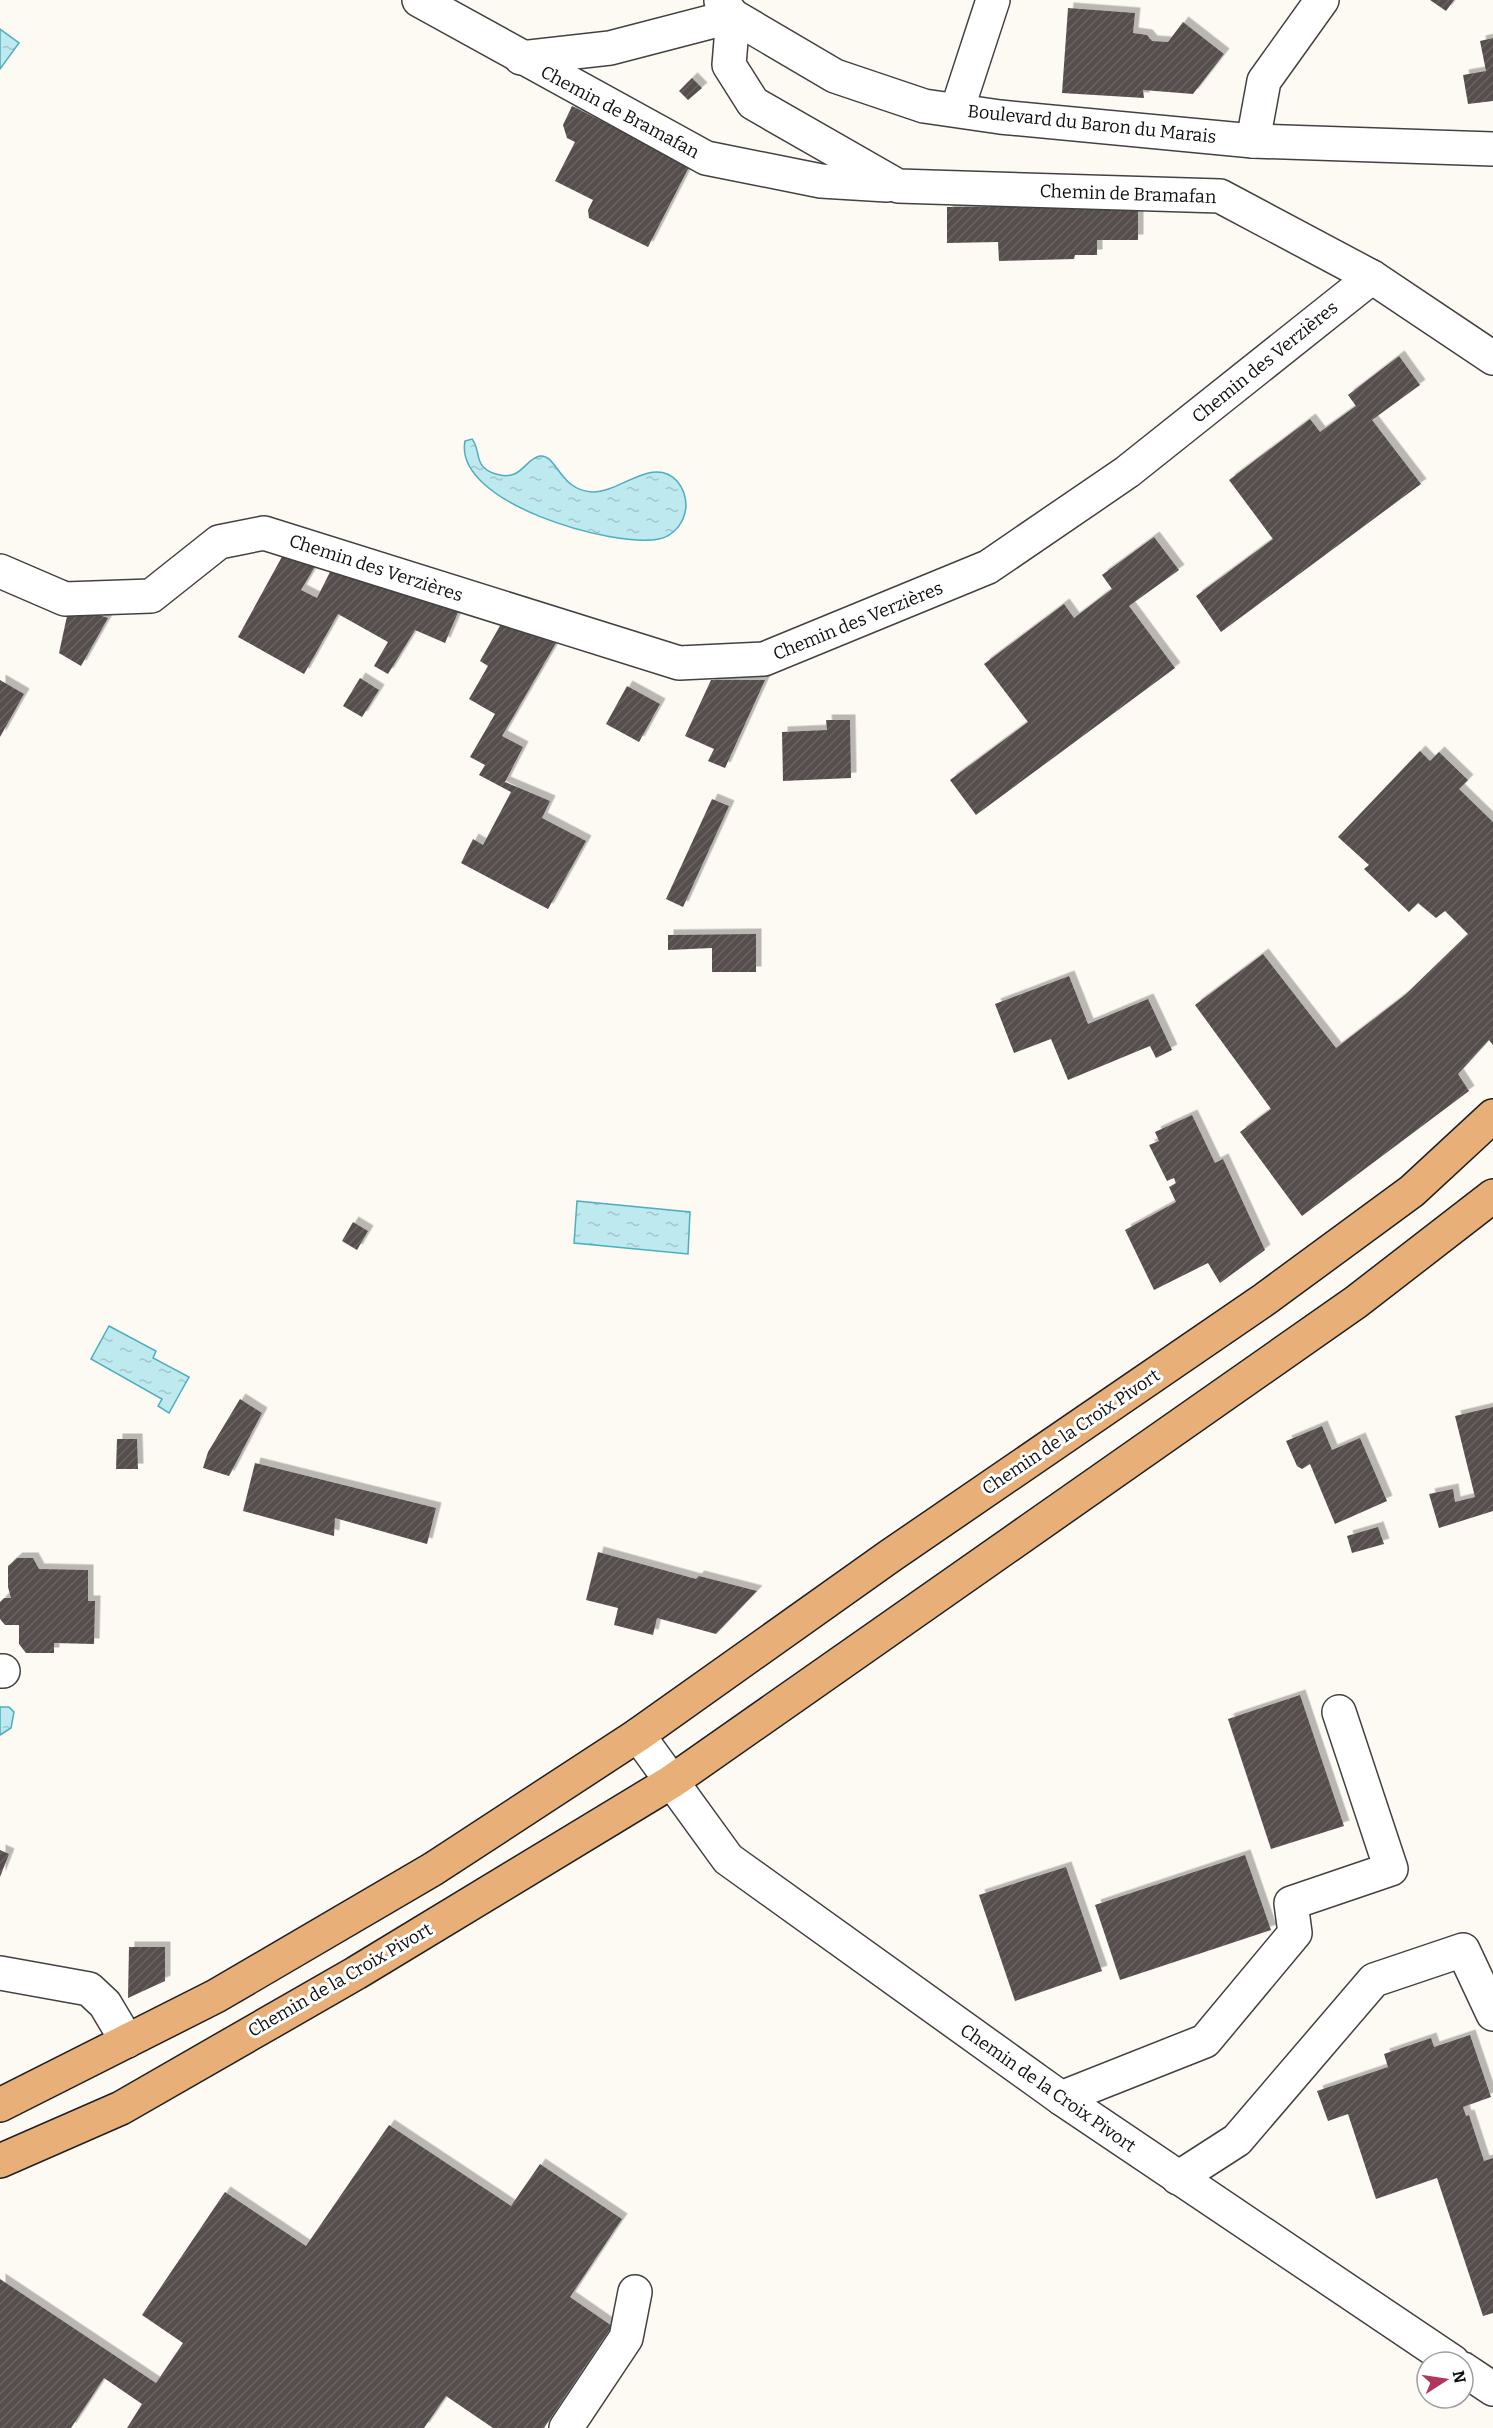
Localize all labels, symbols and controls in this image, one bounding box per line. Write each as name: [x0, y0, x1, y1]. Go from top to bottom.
street label: Chemin de Bramafan: [537, 61, 704, 163]
street label: Boulevard du Baron du Marais: [967, 100, 1217, 148]
street label: Chemin de Bramafan: [1039, 180, 1217, 208]
street label: Chemin des Verzières: [1188, 296, 1342, 428]
street label: Chemin des Verzières: [286, 530, 466, 606]
street label: Chemin des Verzières: [770, 577, 946, 665]
street label: Chemin de la Croix Pivort: [978, 1364, 1164, 1500]
street label: Chemin de la Croix Pivort: [244, 1918, 437, 2042]
street label: Chemin de la Croix Pivort: [956, 2019, 1140, 2157]
north arrow: [1415, 2350, 1475, 2410]
text: N: [1449, 2369, 1470, 2385]

